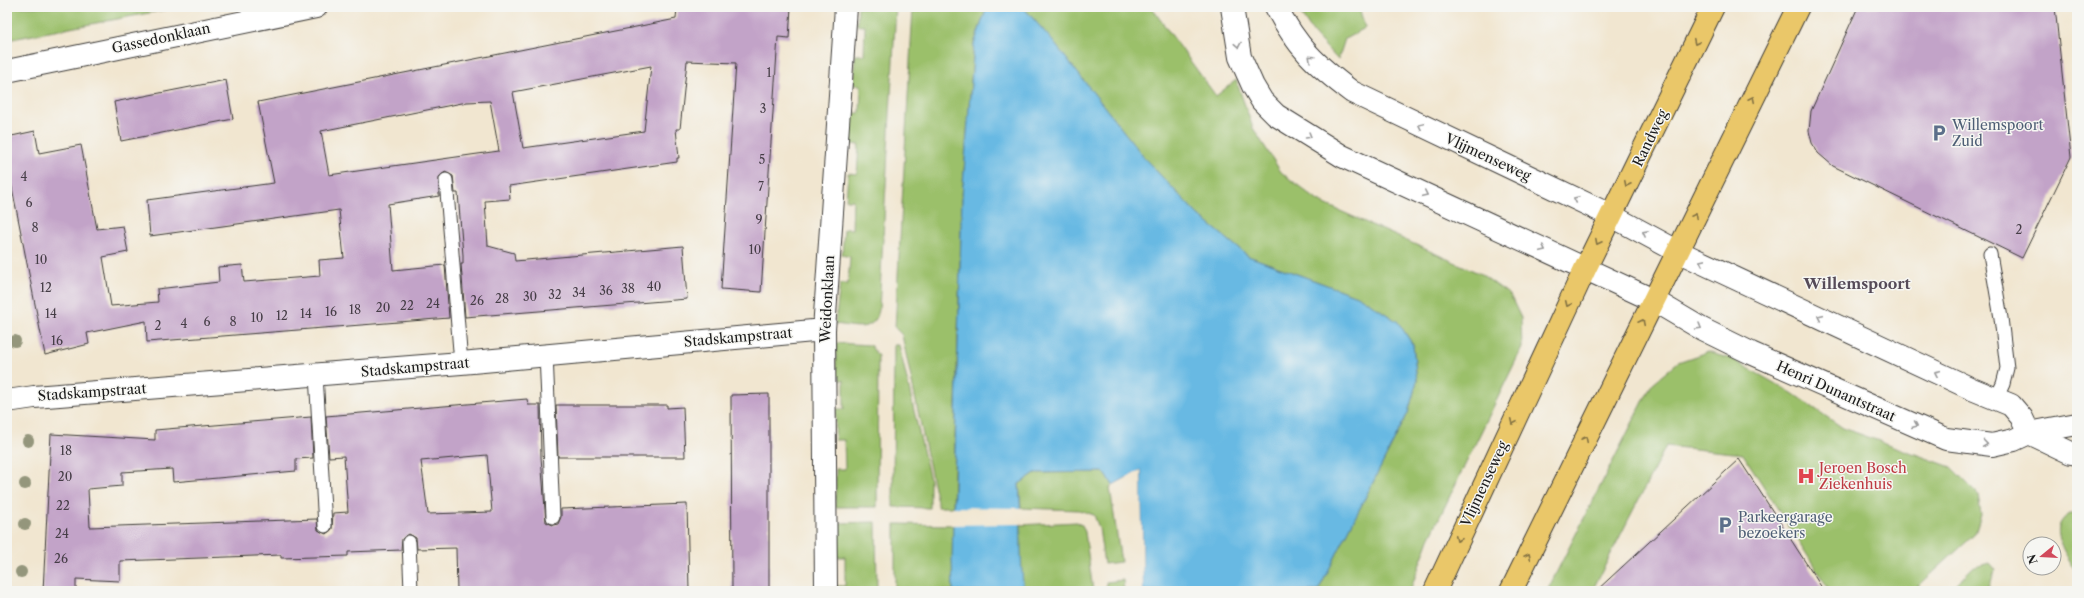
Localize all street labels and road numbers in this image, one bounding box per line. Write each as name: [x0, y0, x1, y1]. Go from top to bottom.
street label: Gassedonklaan: [110, 19, 212, 57]
street label: Randweg: [1628, 106, 1672, 169]
street label: Vlijmenseweg: [1441, 129, 1534, 185]
street label: Weidonklaan: [816, 254, 838, 344]
street label: Stadskampstraat: [683, 323, 793, 351]
street label: Stadskampstraat: [360, 353, 470, 381]
street label: Henri Dunantstraat: [1774, 357, 1898, 425]
street label: Stadskampstraat: [37, 379, 147, 405]
street label: Vlijmenseweg: [1456, 438, 1512, 531]

